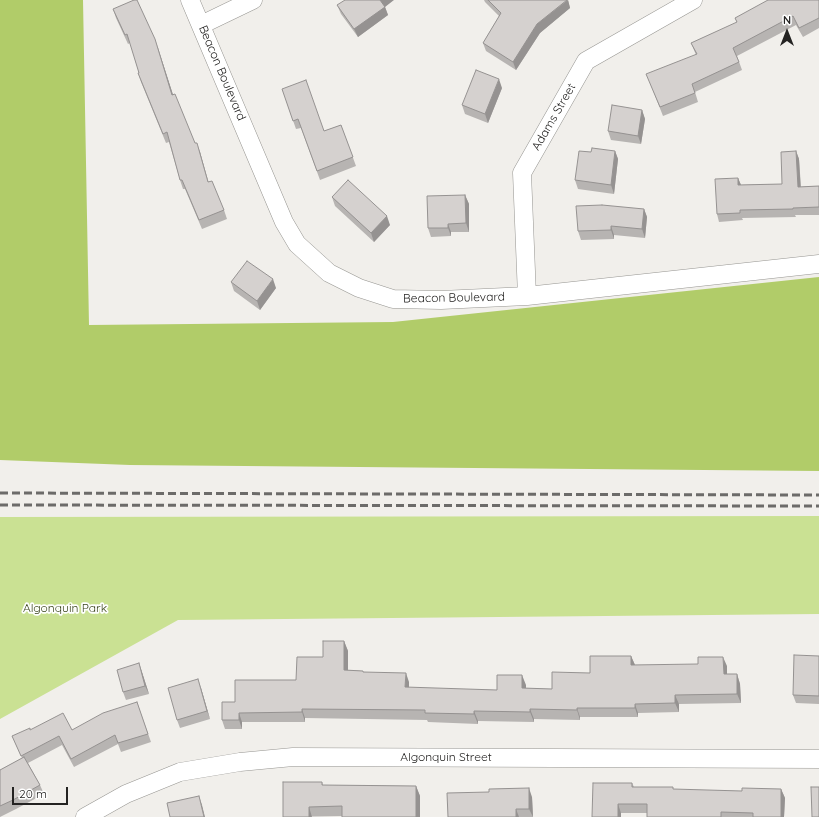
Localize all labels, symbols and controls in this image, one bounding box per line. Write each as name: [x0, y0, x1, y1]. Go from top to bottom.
north arrow: [767, 12, 807, 52]
text: N: [783, 13, 791, 27]
street label: Beacon Boulevard: [195, 23, 249, 123]
street label: Adams Street: [529, 81, 579, 153]
street label: Beacon Boulevard: [403, 290, 505, 306]
park label: Algonquin Park: [23, 601, 107, 615]
street label: Algonquin Street: [400, 750, 492, 764]
scale bar: [14, 779, 70, 805]
text: 20 m: [19, 786, 47, 801]

